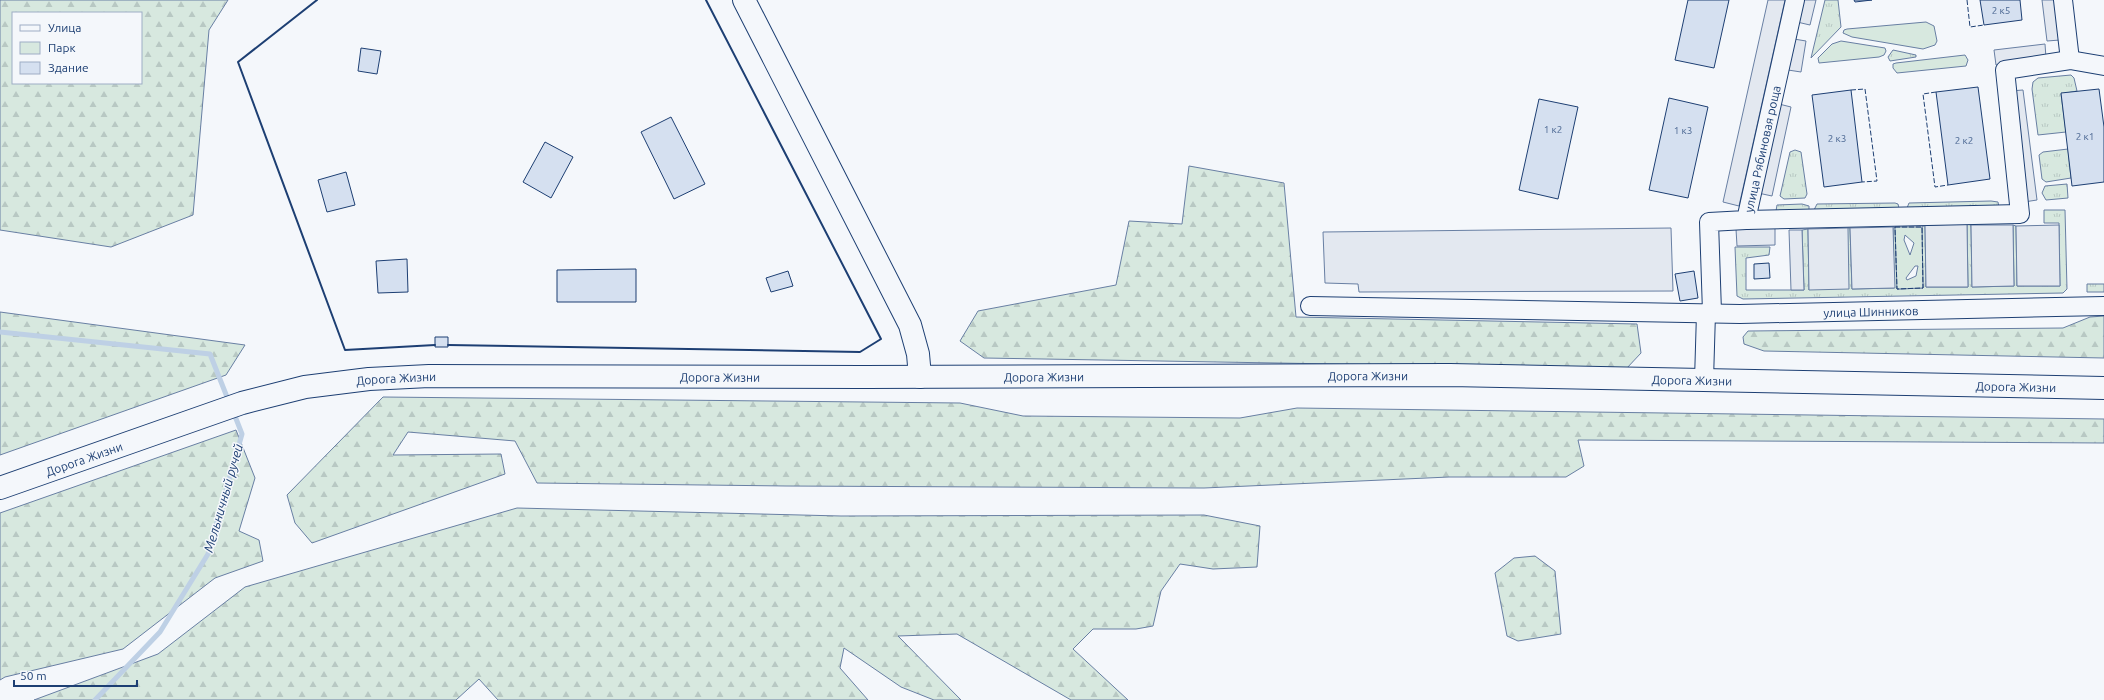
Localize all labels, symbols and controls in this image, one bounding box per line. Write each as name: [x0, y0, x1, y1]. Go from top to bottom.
house number: 2 к5: [1992, 5, 2010, 16]
legend: [12, 12, 142, 84]
text: Улица: [48, 21, 81, 34]
text: Парк: [48, 41, 76, 54]
text: Здание: [48, 61, 89, 74]
street label: улица Рябиновая роща: [1741, 84, 1782, 213]
house number: 1 к2: [1544, 124, 1562, 135]
house number: 1 к3: [1674, 125, 1692, 136]
house number: 2 к1: [2076, 131, 2094, 142]
house number: 2 к3: [1828, 133, 1846, 144]
house number: 2 к2: [1955, 135, 1973, 146]
street label: улица Шинников: [1823, 304, 1919, 319]
street label: Дорога Жизни: [1328, 369, 1408, 382]
street label: Дорога Жизни: [355, 370, 436, 387]
street label: Дорога Жизни: [680, 370, 760, 383]
street label: Дорога Жизни: [1004, 370, 1084, 383]
street label: Дорога Жизни: [1651, 373, 1732, 387]
street label: Дорога Жизни: [1975, 379, 2056, 394]
street label: Дорога Жизни: [44, 439, 124, 478]
water label: Мельничный ручей: [201, 442, 245, 554]
scale bar: [14, 662, 137, 688]
text: 50 m: [20, 669, 47, 682]

